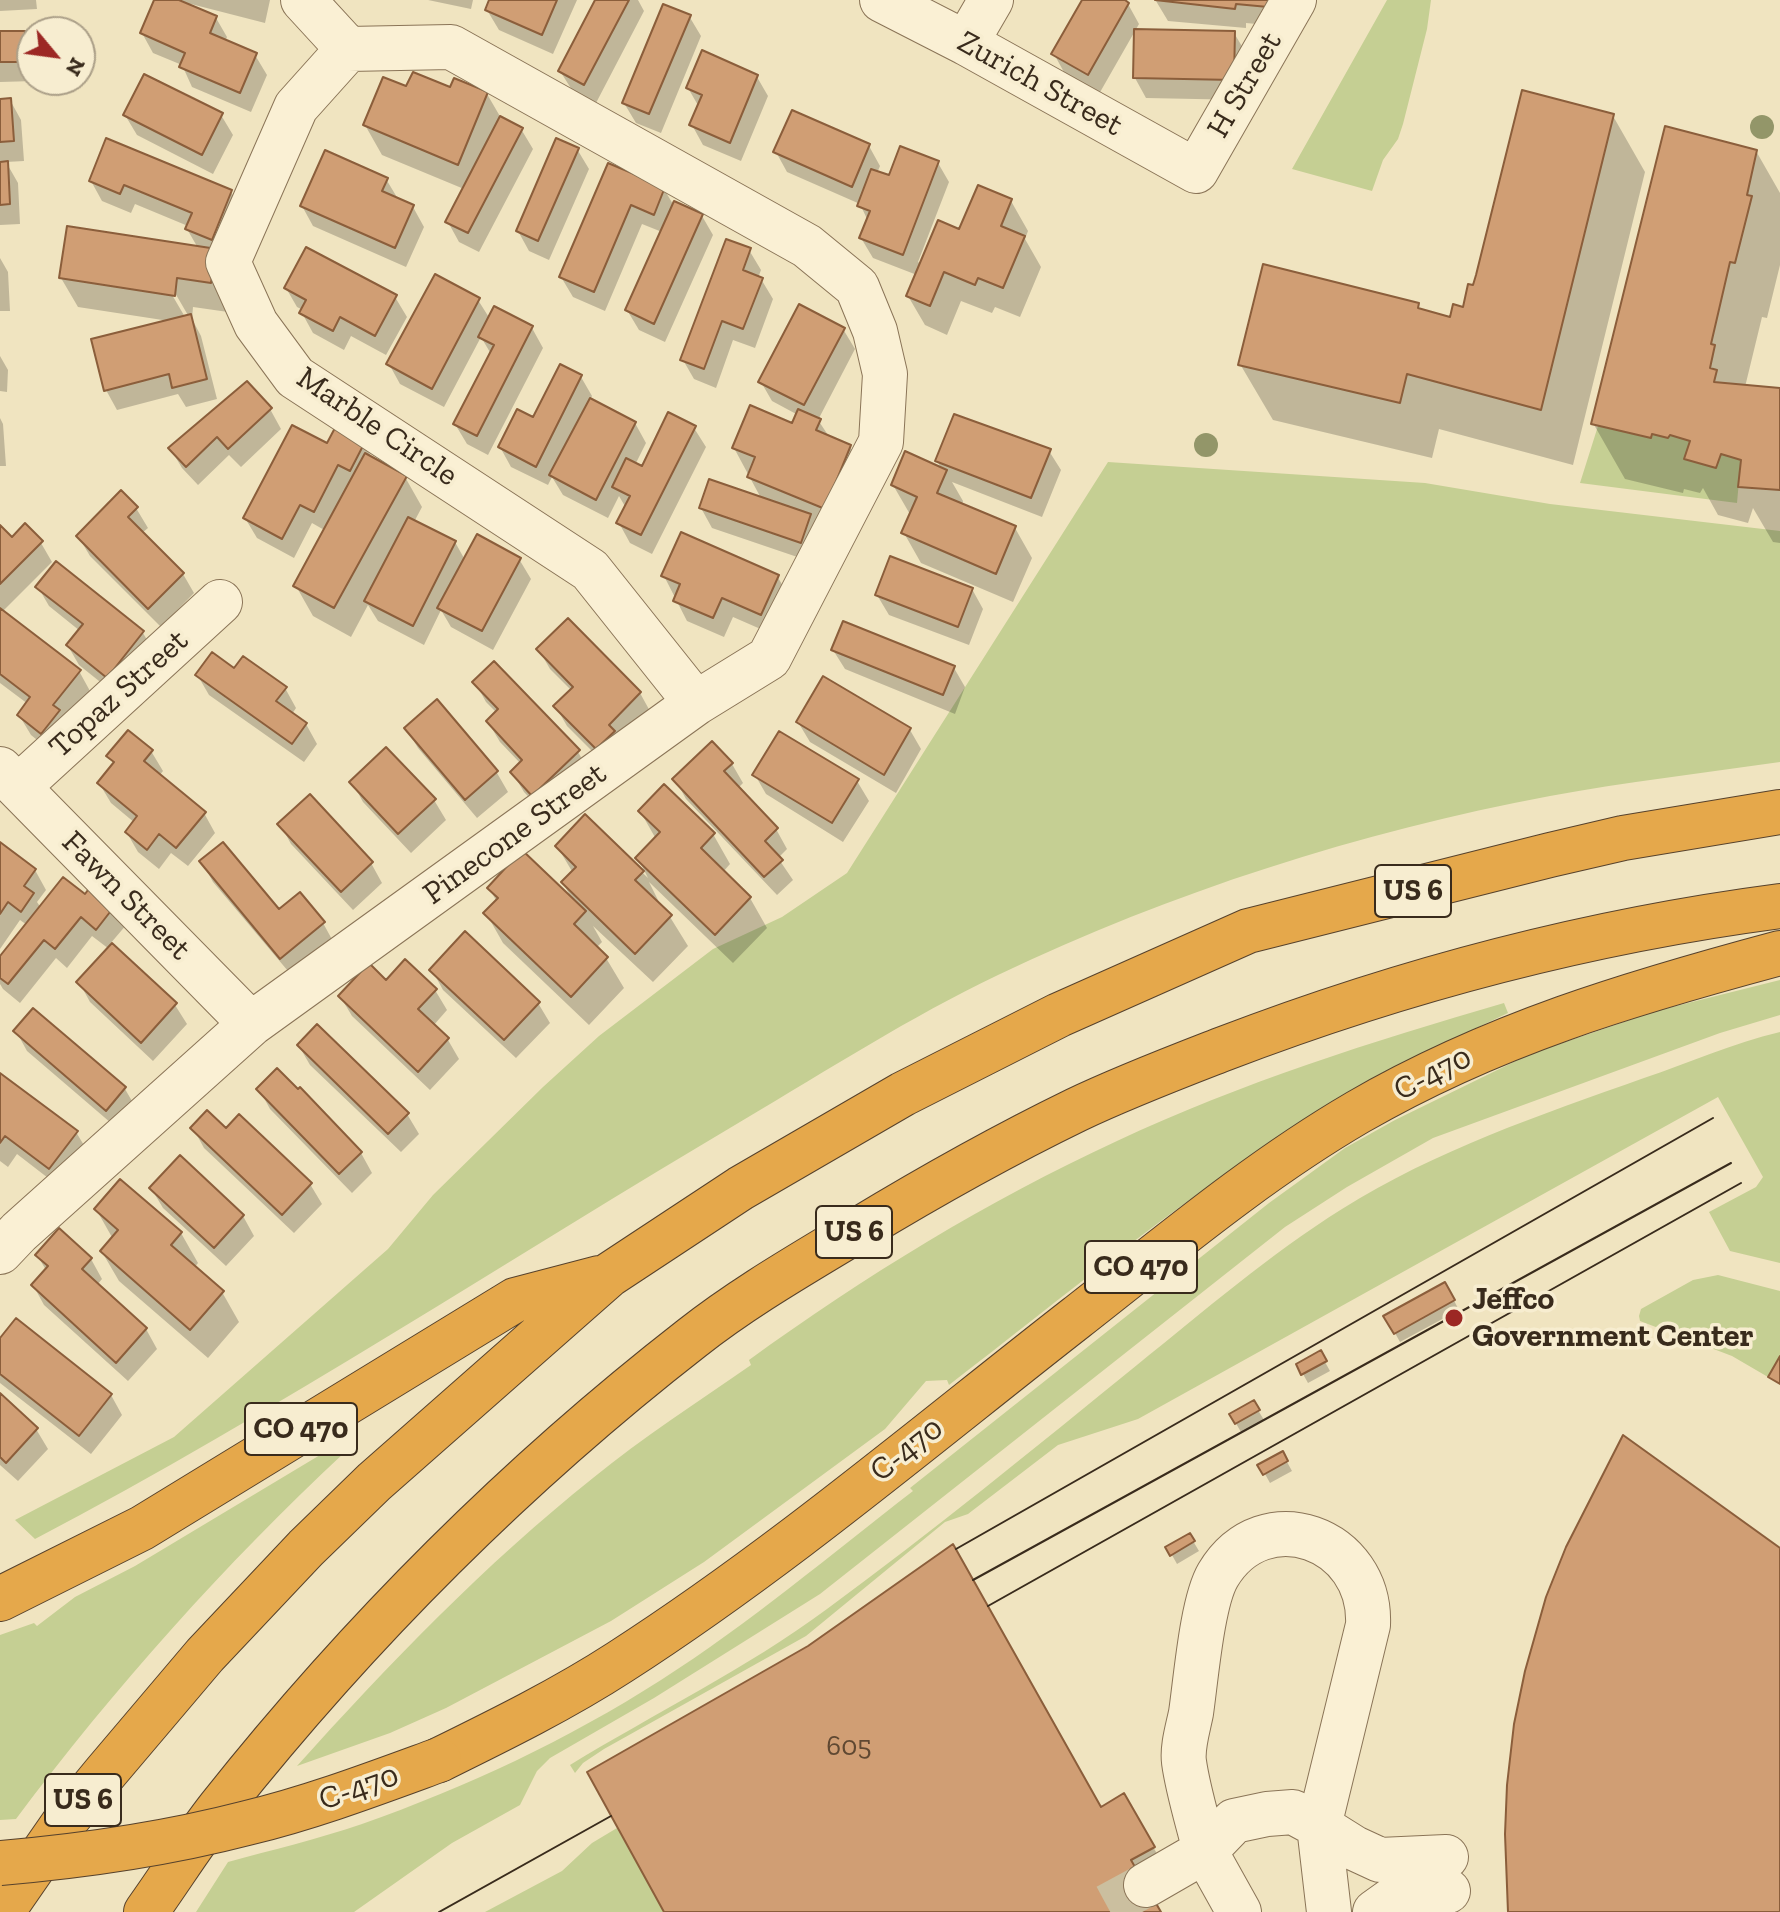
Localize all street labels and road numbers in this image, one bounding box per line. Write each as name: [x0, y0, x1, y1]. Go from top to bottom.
street label: Zurich Street: [951, 23, 1129, 145]
street label: H Street: [1199, 25, 1291, 145]
street label: Marble Circle: [289, 359, 465, 495]
street label: Topaz Street: [42, 622, 196, 766]
street label: Pinecone Street: [416, 755, 614, 913]
street label: Fawn Street: [53, 823, 199, 969]
road number: US 6: [1375, 865, 1451, 917]
street label: C-470: [1388, 1038, 1478, 1110]
road number: US 6: [816, 1206, 892, 1258]
road number: CO 470: [1085, 1241, 1197, 1293]
road number: CO 470: [245, 1403, 357, 1455]
street label: C-470: [863, 1410, 951, 1490]
street label: C-470: [314, 1756, 404, 1820]
road number: US 6: [45, 1774, 121, 1826]

